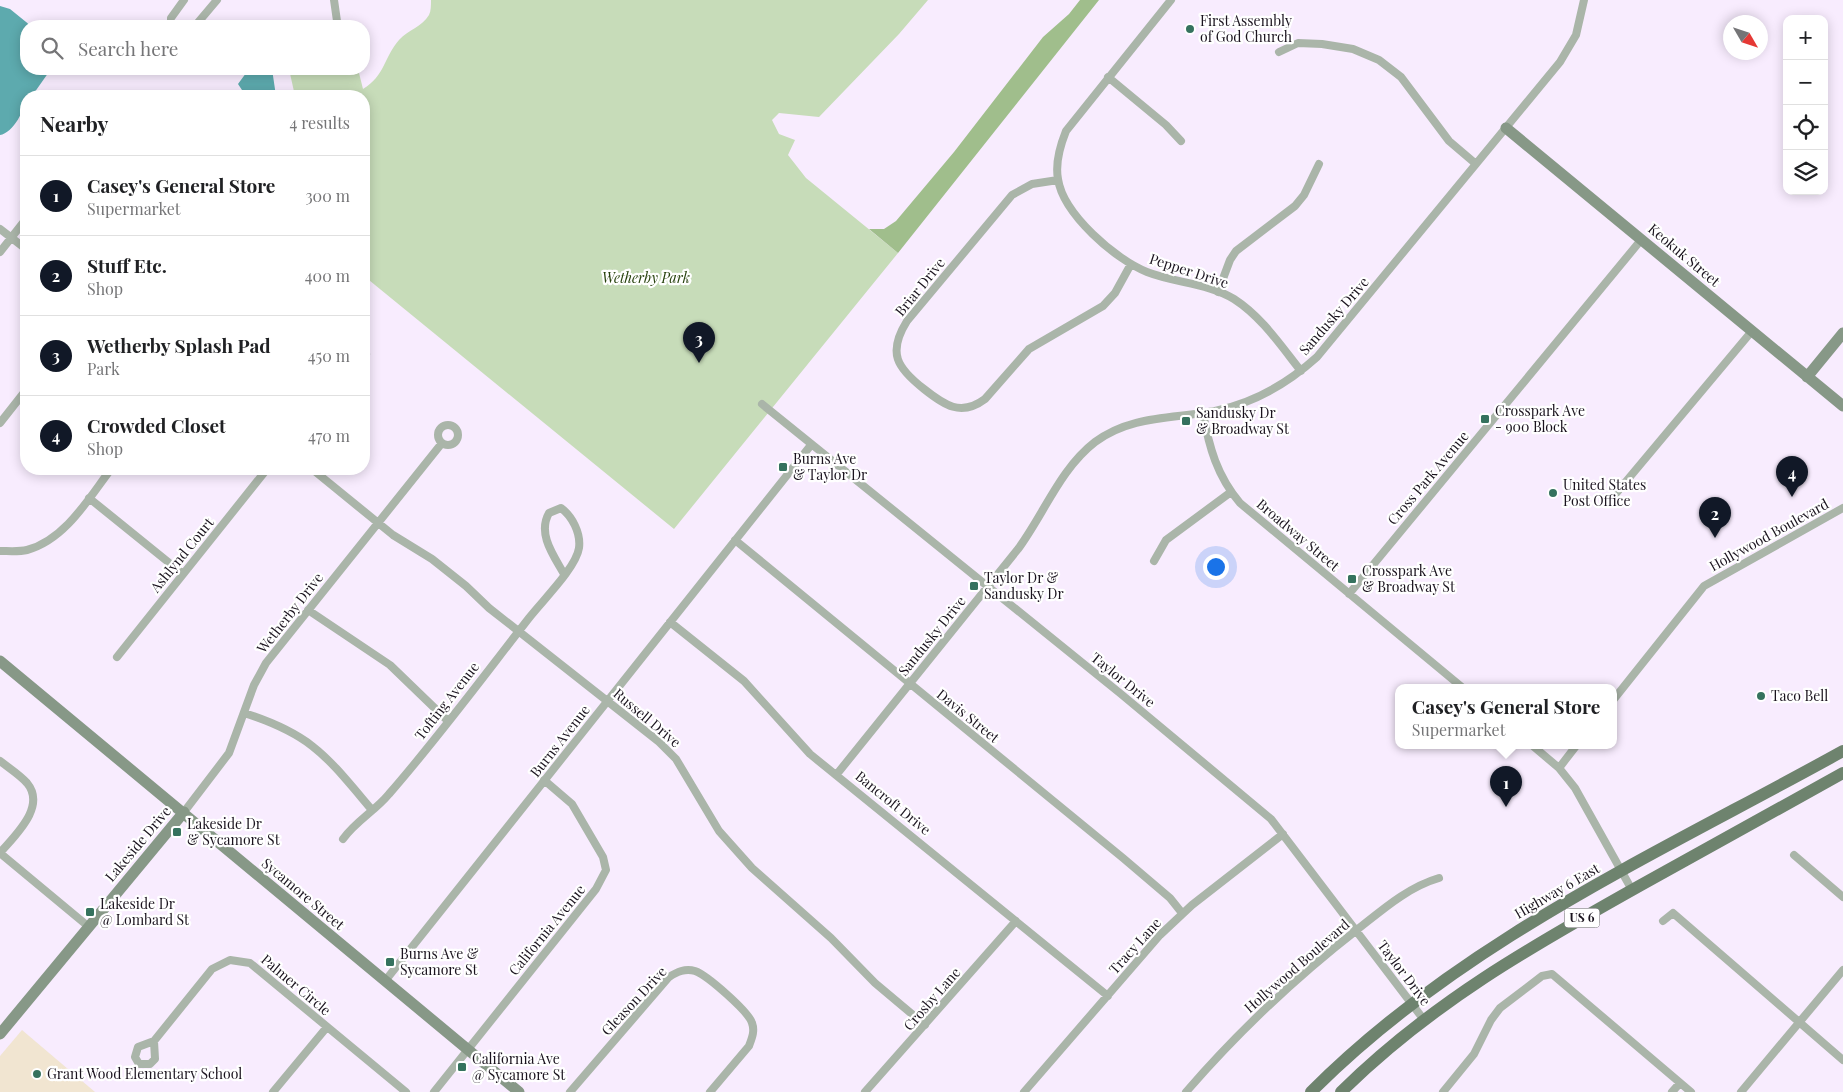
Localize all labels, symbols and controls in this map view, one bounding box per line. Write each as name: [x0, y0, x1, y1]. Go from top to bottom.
place label: First Assembly of God Church: [1200, 11, 1293, 46]
north arrow: [1723, 15, 1768, 60]
map controls: [1783, 15, 1828, 195]
button: +: [1783, 15, 1828, 60]
search box: [20, 20, 370, 75]
marker: First Assembly of God Church: [1184, 23, 1196, 35]
icon: search: [38, 34, 66, 62]
text: Search here: [78, 35, 178, 61]
button: −: [1783, 60, 1828, 105]
button: locate: [1783, 105, 1828, 150]
text: Nearby: [40, 109, 109, 137]
text: 4 results: [289, 112, 350, 133]
button: layers: [1783, 150, 1828, 195]
text: Casey's General Store: [87, 172, 275, 198]
text: 1: [53, 185, 59, 206]
text: 300 m: [305, 185, 350, 206]
text: Supermarket: [87, 198, 181, 219]
street label: Keokuk Street: [1644, 219, 1725, 291]
street label: Pepper Drive: [1147, 249, 1231, 292]
text: Stuff Etc.: [87, 252, 167, 278]
street label: Briar Drive: [890, 254, 949, 320]
text: 2: [52, 265, 60, 286]
text: 400 m: [305, 265, 350, 286]
park label: Wetherby Park: [602, 268, 690, 287]
street label: Sandusky Drive: [1294, 273, 1373, 359]
text: Shop: [87, 278, 123, 299]
pin: 3: [683, 322, 715, 363]
text: Wetherby Splash Pad: [87, 332, 271, 358]
text: 3: [52, 345, 60, 366]
text: 450 m: [308, 345, 350, 366]
text: Park: [87, 358, 120, 379]
place label: Crosspark Ave - 900 Block: [1495, 401, 1585, 436]
place label: Sandusky Dr & Broadway St: [1196, 403, 1290, 438]
text: Crowded Closet: [87, 412, 226, 438]
marker: Crosspark Ave - 900 Block: [1479, 413, 1491, 425]
marker: Sandusky Dr & Broadway St: [1180, 415, 1192, 427]
text: 4: [52, 425, 60, 446]
text: 470 m: [308, 425, 350, 446]
street label: Cross Park Avenue: [1383, 427, 1473, 529]
text: Shop: [87, 438, 123, 459]
place label: Burns Ave & Taylor Dr: [793, 449, 868, 484]
pin: 4: [1776, 456, 1808, 497]
marker: Burns Ave & Taylor Dr: [777, 461, 789, 473]
place label: United States Post Office: [1563, 475, 1646, 510]
marker: United States Post Office: [1547, 487, 1559, 499]
street label: Broadway Street: [1253, 494, 1345, 576]
street label: Hollywood Boulevard: [1706, 494, 1832, 575]
pin: 2: [1699, 497, 1731, 538]
street label: Ashlynd Court: [145, 513, 218, 597]
your location: [1203, 554, 1229, 580]
place label: Crosspark Ave & Broadway St: [1362, 561, 1456, 596]
place label: Taylor Dr & Sandusky Dr: [984, 568, 1064, 603]
street label: Wetherby Drive: [252, 569, 327, 658]
marker: Crosspark Ave & Broadway St: [1346, 573, 1358, 585]
marker: Taylor Dr & Sandusky Dr: [968, 580, 980, 592]
street label: Sandusky Drive: [894, 592, 970, 680]
street label: Taylor Drive: [1087, 648, 1159, 711]
street label: Tofting Avenue: [410, 658, 483, 744]
street label: Russell Drive: [610, 684, 685, 751]
popup: [1395, 684, 1617, 749]
street label: Davis Street: [933, 685, 1004, 747]
place label: Taco Bell: [1771, 686, 1828, 705]
marker: Taco Bell: [1755, 690, 1767, 702]
text: Casey's General Store: [1412, 693, 1600, 719]
street label: Burns Avenue: [525, 701, 594, 781]
text: Supermarket: [1412, 719, 1505, 740]
street label: Bancroft Drive: [852, 766, 935, 839]
pin: 1: [1490, 766, 1522, 807]
street label: Lakeside Drive: [100, 802, 175, 885]
place label: Lakeside Dr & Sycamore St: [187, 814, 281, 849]
marker: Lakeside Dr & Sycamore St: [171, 826, 183, 838]
street label: Sycamore Street: [258, 853, 349, 935]
street label: Highway 6 East: [1511, 858, 1604, 923]
street label: California Avenue: [504, 880, 589, 979]
place label: Lakeside Dr @ Lombard St: [100, 894, 190, 929]
marker: Lakeside Dr @ Lombard St: [84, 906, 96, 918]
road number: US 6: [1564, 908, 1600, 928]
street label: Tracy Lane: [1104, 913, 1165, 978]
street label: Hollywood Boulevard: [1240, 915, 1353, 1017]
street label: Taylor Drive: [1374, 936, 1435, 1009]
place label: Burns Ave & Sycamore St: [400, 944, 479, 979]
street label: Palmer Circle: [257, 950, 335, 1019]
marker: Burns Ave & Sycamore St: [384, 956, 396, 968]
street label: Gleason Drive: [597, 962, 670, 1039]
street label: Crosby Lane: [899, 963, 964, 1034]
place label: California Ave @ Sycamore St: [472, 1049, 566, 1084]
marker: California Ave @ Sycamore St: [456, 1061, 468, 1073]
place label: Grant Wood Elementary School: [47, 1064, 242, 1083]
marker: Grant Wood Elementary School: [31, 1068, 43, 1080]

